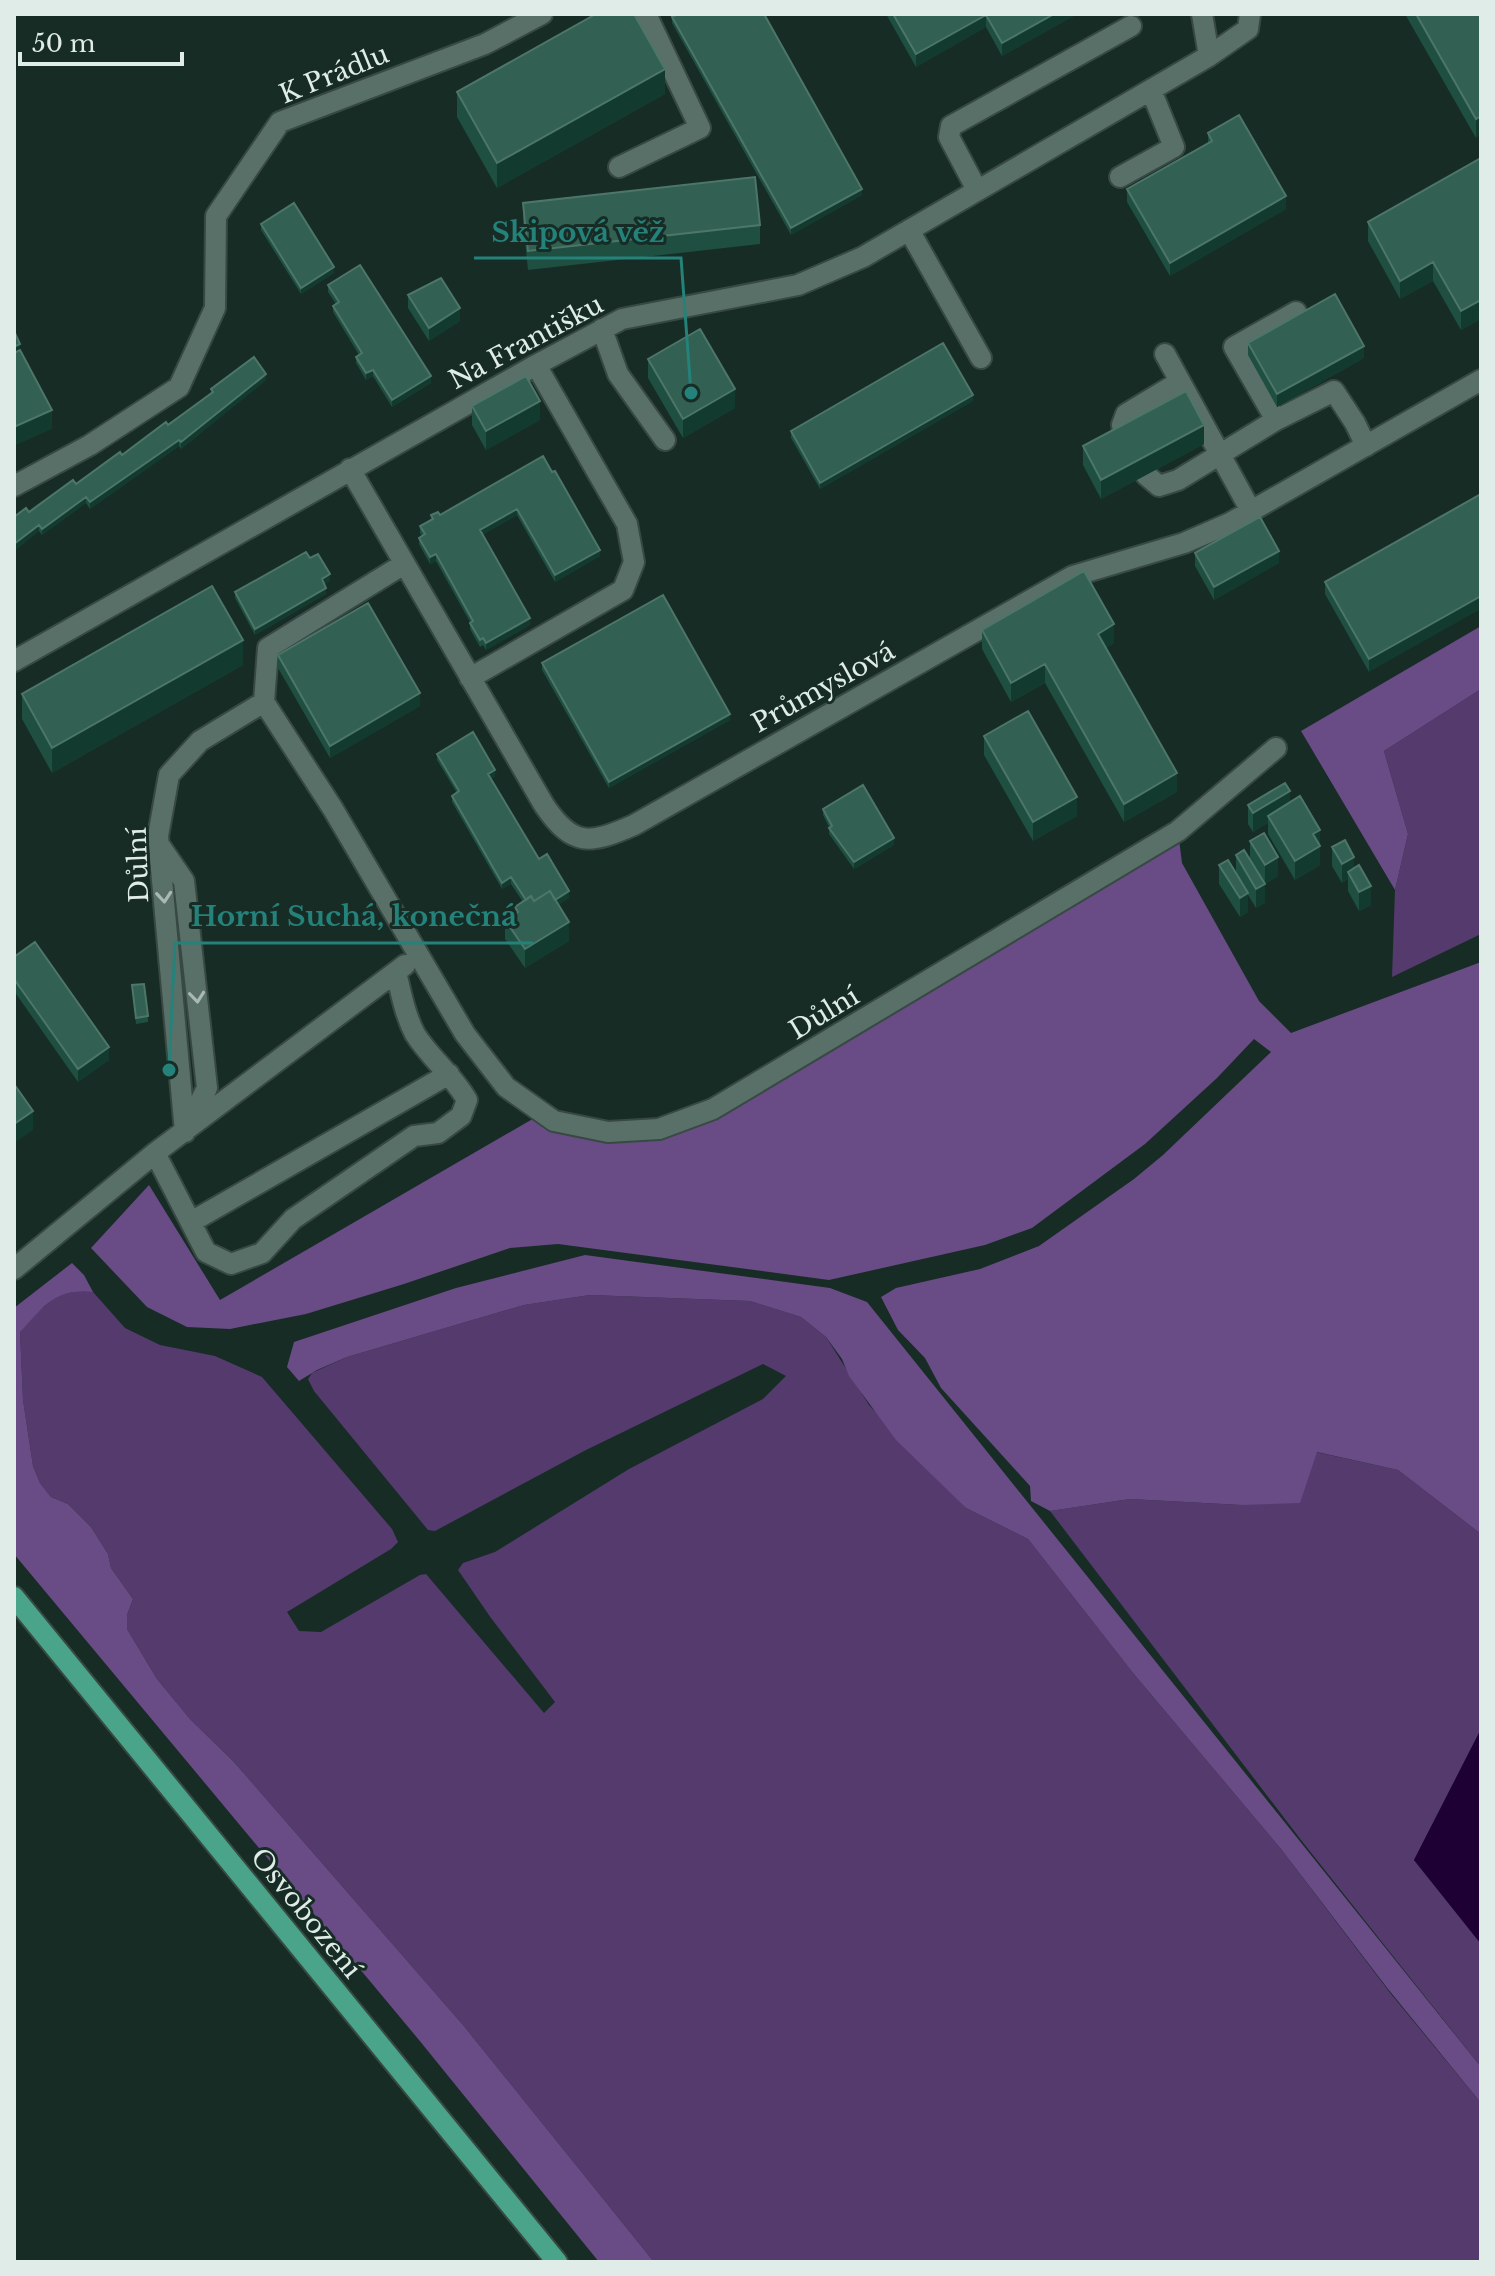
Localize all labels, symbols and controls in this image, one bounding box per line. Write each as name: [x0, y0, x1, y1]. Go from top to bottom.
scale bar: [20, 16, 182, 66]
text: 50 m: [32, 29, 96, 58]
street label: K Prádlu: [275, 38, 393, 110]
callout: Skipová věž: [474, 206, 681, 258]
text: Skipová věž: [491, 215, 665, 250]
street label: Na Františku: [443, 288, 609, 396]
street label: Průmyslová: [746, 634, 900, 739]
street label: Důlní: [121, 827, 155, 903]
one-way arrow: [155, 891, 172, 904]
callout: Horní Suchá, konečná: [175, 891, 533, 943]
text: Horní Suchá, konečná: [191, 899, 517, 934]
street label: Důlní: [783, 980, 865, 1046]
one-way arrow: [189, 991, 206, 1004]
street label: Osvobození: [244, 1841, 368, 1985]

